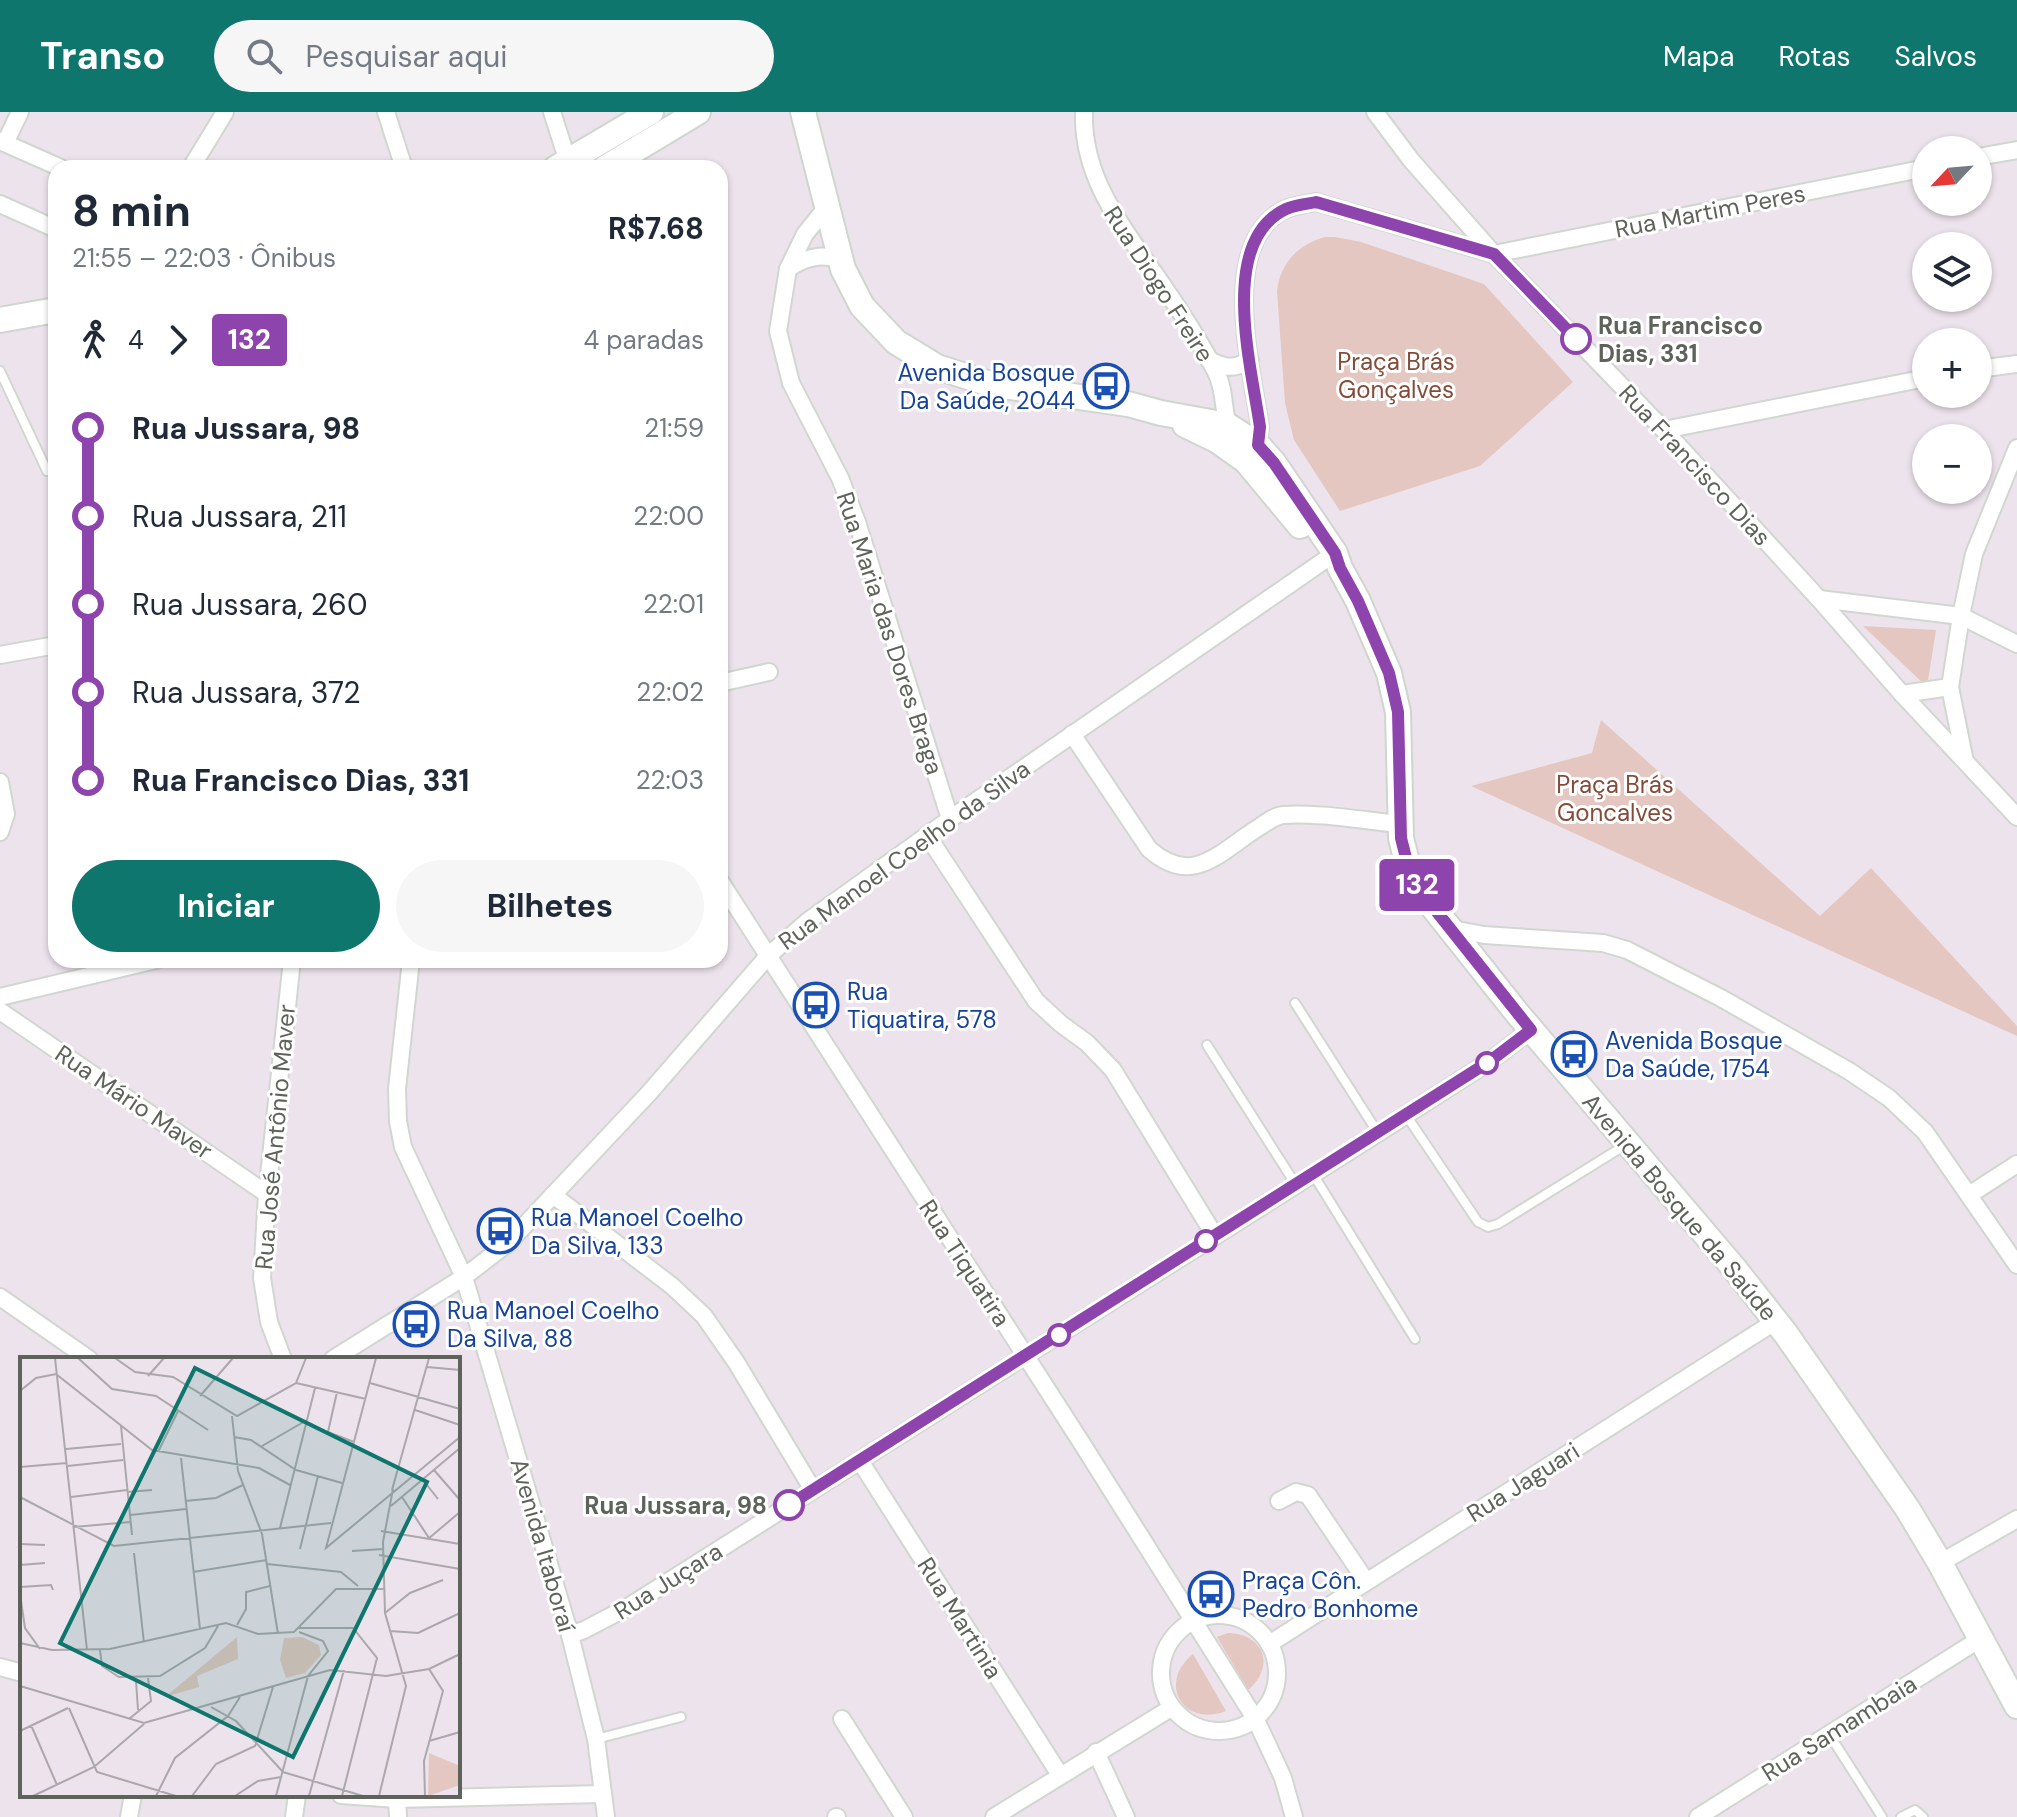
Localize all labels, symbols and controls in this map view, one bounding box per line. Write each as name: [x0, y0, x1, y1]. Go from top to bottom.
search box: [214, 20, 774, 92]
text: Transo: [40, 31, 166, 81]
icon: search: [242, 34, 286, 78]
text: Pesquisar aqui: [306, 37, 507, 76]
text: Mapa: [1663, 38, 1734, 75]
text: Rotas: [1778, 38, 1851, 75]
text: Salvos: [1895, 38, 1977, 75]
north arrow: [1912, 136, 1992, 216]
map controls: [1912, 136, 1992, 504]
street label: Rua Martim Peres: [1612, 177, 1808, 245]
text: 8 min: [72, 182, 191, 240]
street label: Rua Diogo Freire: [1097, 200, 1221, 368]
text: R$7.68: [608, 209, 704, 248]
button: layers: [1912, 232, 1992, 312]
text: 21:55 – 22:03 · Ônibus: [72, 241, 336, 275]
place label: Rua Francisco Dias, 331: [1598, 310, 1763, 369]
icon: walk: [72, 318, 116, 362]
icon: forward: [156, 318, 200, 362]
text: 132: [228, 321, 271, 358]
text: 4: [128, 323, 144, 357]
text: 4 paradas: [584, 323, 704, 357]
marker: Rua Francisco Dias, 331: [1561, 324, 1591, 354]
button: +: [1912, 328, 1992, 408]
park label: Praça Brás Gonçalves: [1337, 346, 1455, 405]
place label: Avenida Bosque Da Saúde, 2044: [897, 357, 1075, 416]
bus stop icon: Avenida Bosque Da Saúde, 2044: [1082, 362, 1130, 410]
street label: Rua Francisco Dias: [1612, 378, 1778, 552]
text: Rua Jussara, 98: [132, 409, 360, 448]
text: 21:59: [644, 411, 704, 445]
button: −: [1912, 424, 1992, 504]
street label: Rua Maria das Dores Braga: [830, 488, 950, 778]
text: Rua Jussara, 211: [132, 497, 347, 536]
text: 22:00: [633, 499, 704, 533]
text: Rua Jussara, 260: [132, 585, 367, 624]
text: 22:01: [643, 587, 704, 621]
text: Rua Jussara, 372: [132, 673, 361, 712]
text: 22:02: [636, 675, 704, 709]
street label: Rua Manoel Coelho da Silva: [772, 753, 1036, 957]
text: Rua Francisco Dias, 331: [132, 761, 469, 800]
text: 22:03: [636, 763, 704, 797]
park label: Praça Brás Goncalves: [1556, 769, 1674, 828]
line badge: 132: [1371, 859, 1463, 911]
button: Iniciar: [72, 860, 380, 952]
button: Bilhetes: [396, 860, 704, 952]
text: 132: [1395, 866, 1439, 903]
place label: Rua Tiquatira, 578: [847, 976, 997, 1035]
bus stop icon: Rua Tiquatira, 578: [792, 981, 840, 1029]
street label: Rua José Antônio Maver: [248, 1003, 302, 1271]
place label: Avenida Bosque Da Saúde, 1754: [1605, 1025, 1783, 1084]
bus stop icon: Avenida Bosque Da Saúde, 1754: [1550, 1030, 1598, 1078]
street label: Rua Mário Maver: [49, 1038, 219, 1166]
unlabelled marker: [1476, 1052, 1498, 1074]
street label: Avenida Bosque da Saúde: [1576, 1087, 1784, 1327]
street label: Rua Tiquatira: [912, 1194, 1018, 1332]
place label: Rua Manoel Coelho Da Silva, 133: [531, 1202, 744, 1261]
bus stop icon: Rua Manoel Coelho Da Silva, 133: [476, 1207, 524, 1255]
unlabelled marker: [1195, 1230, 1217, 1252]
place label: Rua Manoel Coelho Da Silva, 88: [447, 1295, 660, 1354]
bus stop icon: Rua Manoel Coelho Da Silva, 88: [392, 1300, 440, 1348]
unlabelled marker: [1048, 1324, 1070, 1346]
inset map: [20, 1357, 460, 1797]
street label: Rua Jaguari: [1461, 1435, 1585, 1529]
street label: Avenida Itaboraí: [503, 1455, 583, 1636]
place label: Rua Jussara, 98: [584, 1490, 767, 1521]
marker: Rua Jussara, 98: [774, 1490, 804, 1520]
street label: Rua Juçara: [608, 1536, 728, 1626]
street label: Rua Martinia: [910, 1552, 1010, 1684]
place label: Praça Côn. Pedro Bonhome: [1242, 1565, 1418, 1624]
bus stop icon: Praça Côn. Pedro Bonhome: [1187, 1570, 1235, 1618]
street label: Rua Samambaia: [1756, 1668, 1922, 1788]

